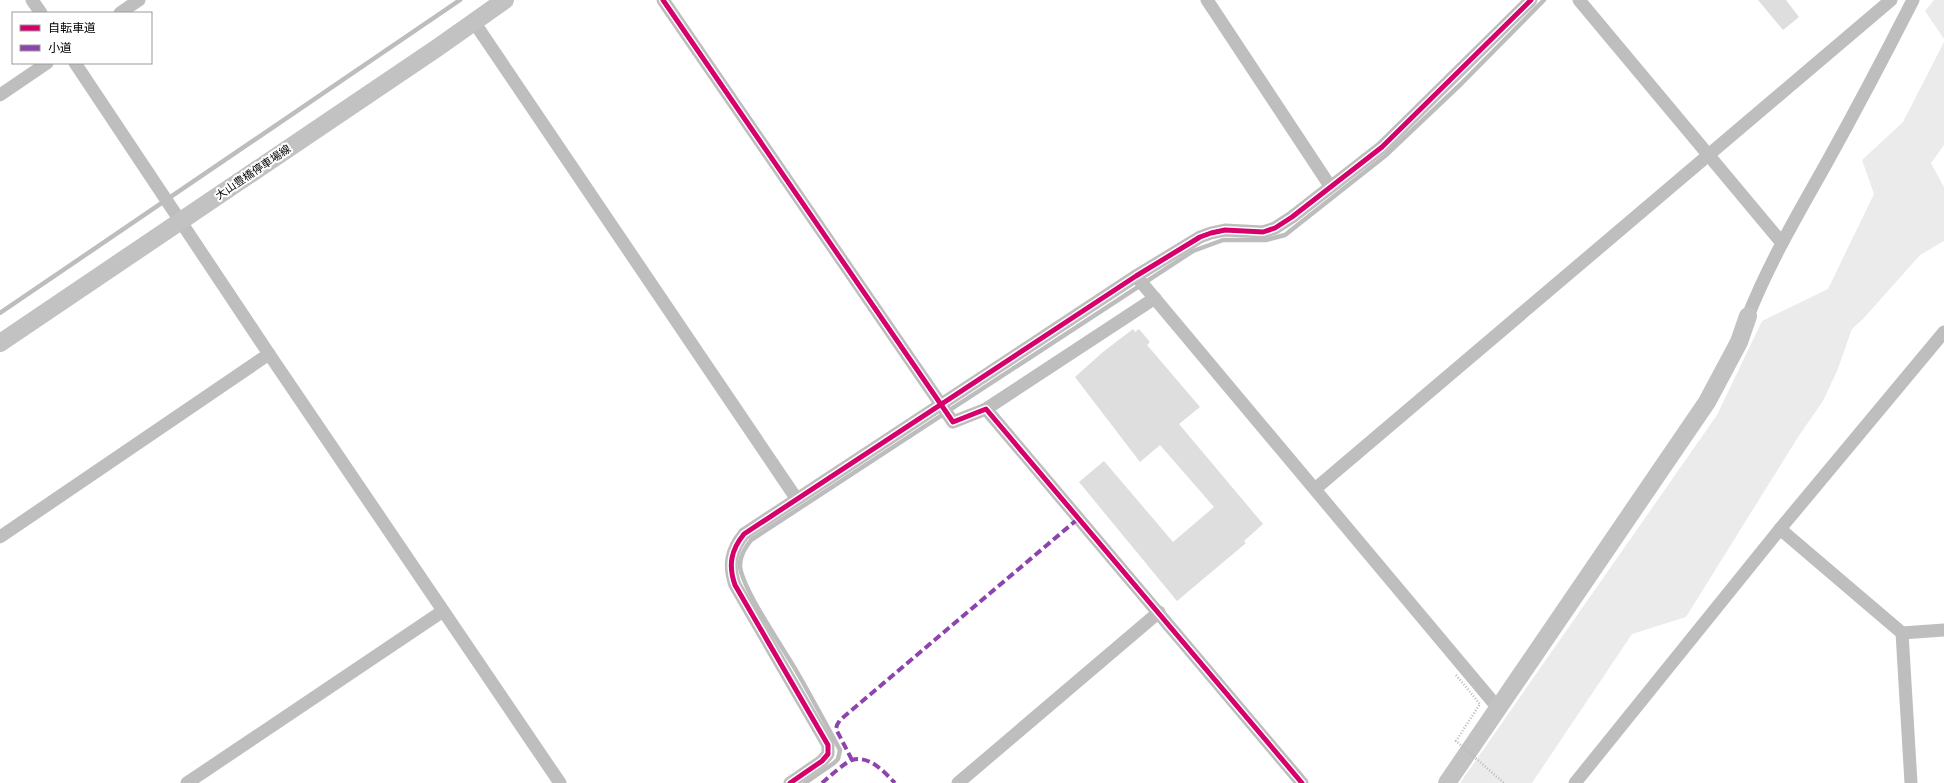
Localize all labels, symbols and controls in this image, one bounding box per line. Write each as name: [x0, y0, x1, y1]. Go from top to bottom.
legend: [12, 12, 152, 64]
text: 自転車道: [48, 21, 96, 35]
text: 小道: [48, 41, 72, 55]
street label: 大山豊橋停車場線: [213, 142, 293, 202]

